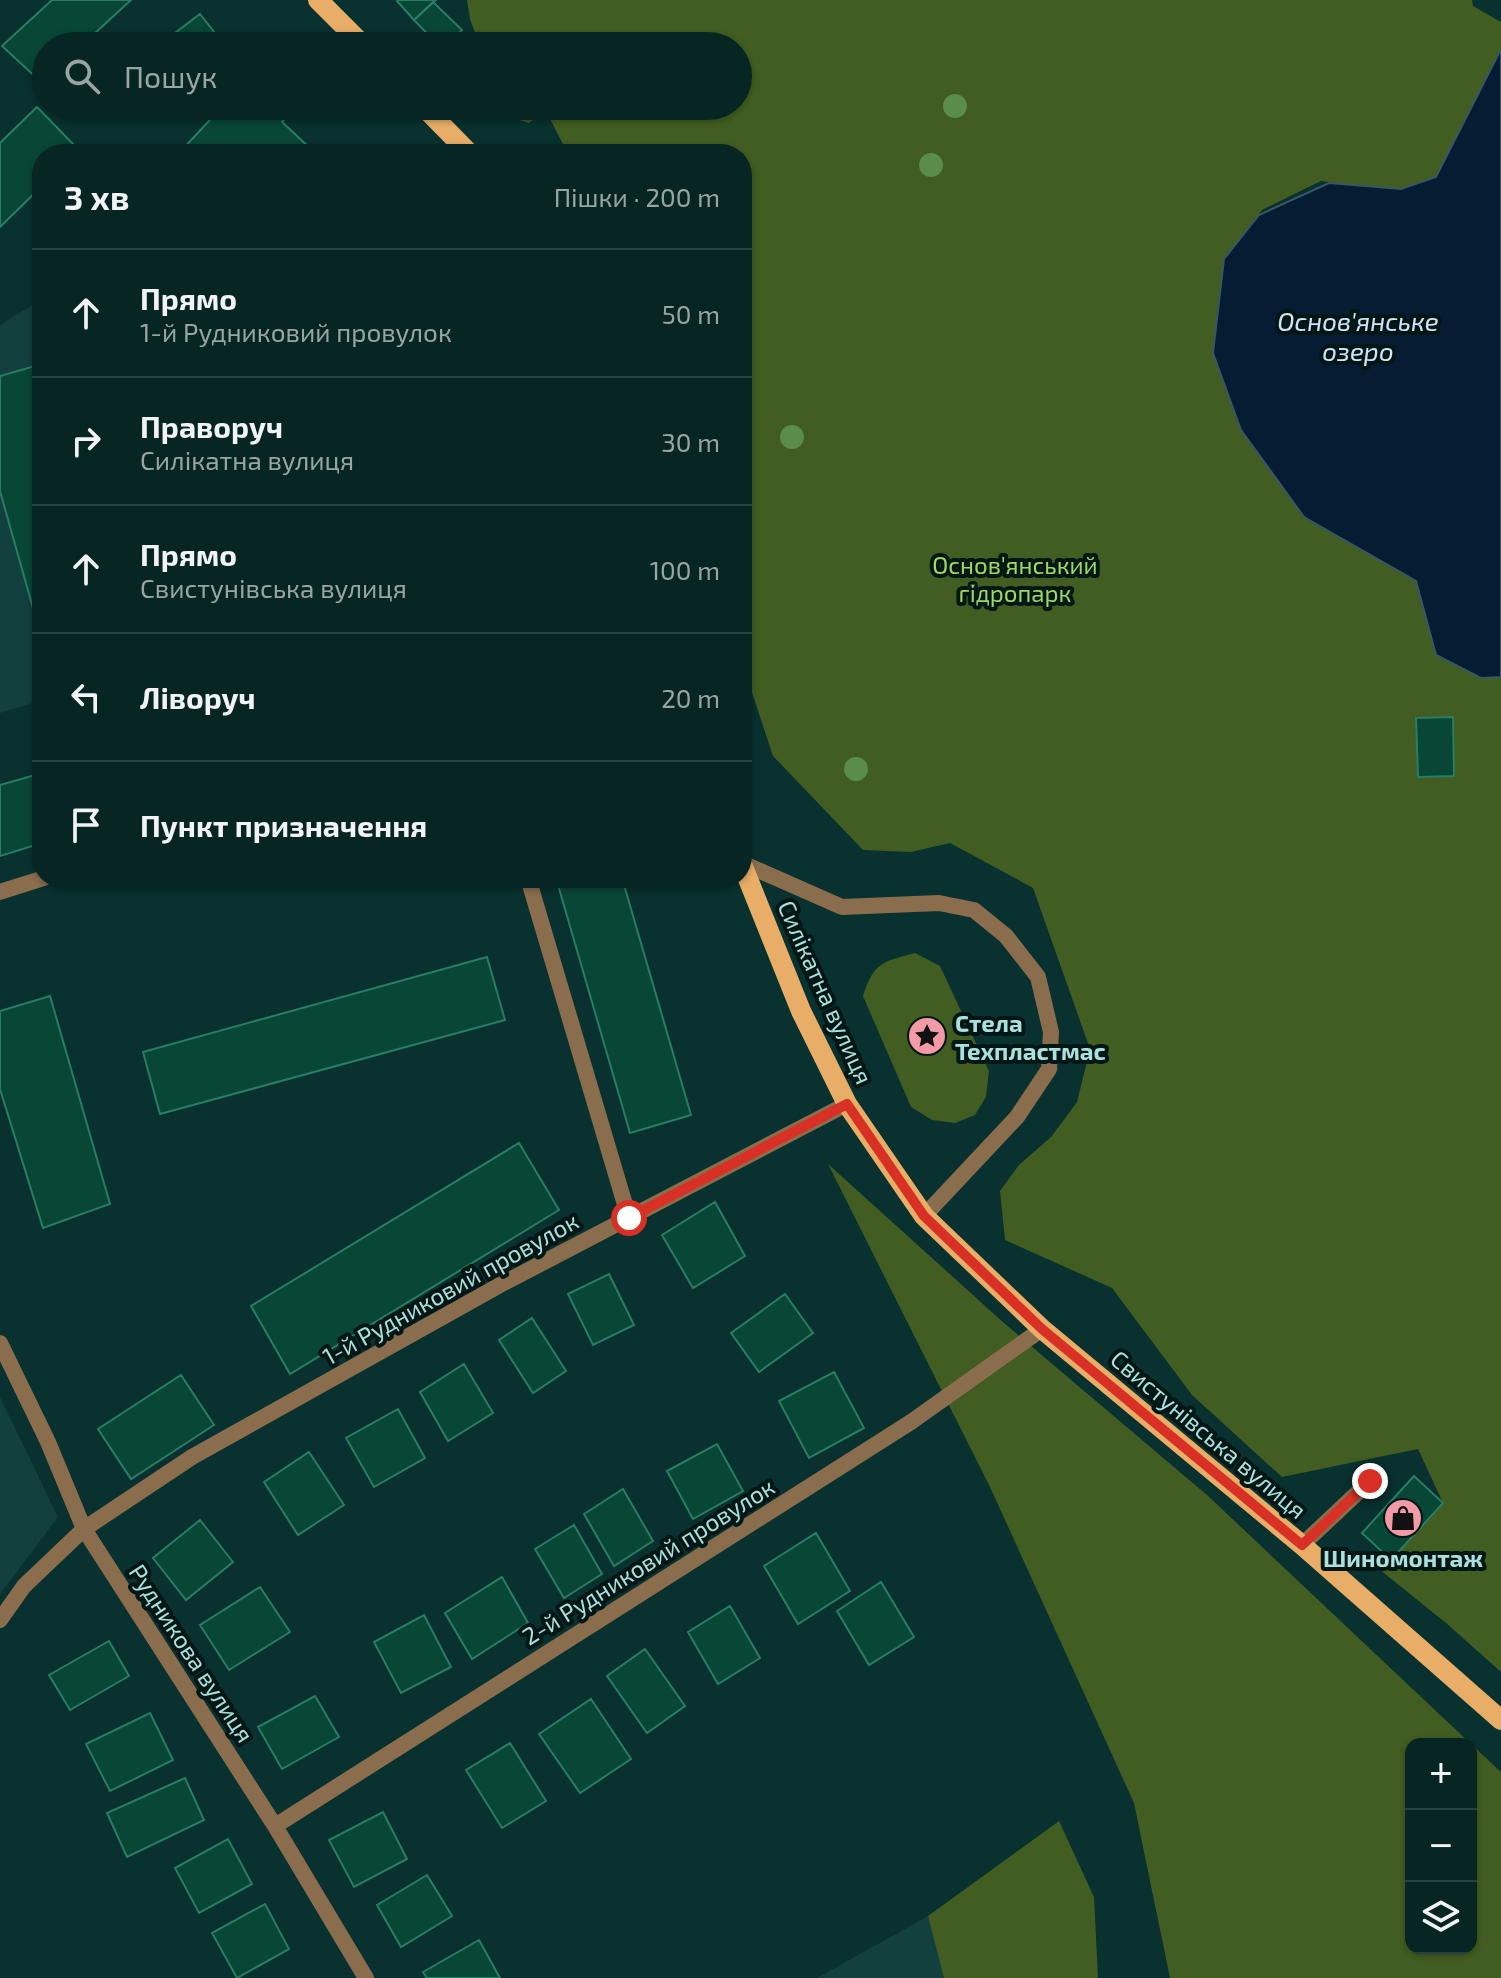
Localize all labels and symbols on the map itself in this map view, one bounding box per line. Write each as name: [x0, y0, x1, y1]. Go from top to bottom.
water label: Основ'янське озеро: [1277, 305, 1439, 366]
park label: Основ'янський гідропарк: [932, 550, 1098, 607]
street label: Силікатна вулиця: [772, 896, 879, 1089]
place label: Стела Техпластмас: [955, 1008, 1106, 1065]
place icon: Стела Техпластмас: [906, 1015, 948, 1057]
route start: [611, 1200, 647, 1236]
street label: 1-й Рудниковий провулок: [317, 1205, 583, 1371]
street label: Свистунівська вулиця: [1105, 1344, 1313, 1525]
route end: [1352, 1463, 1388, 1499]
street label: 2-й Рудниковий провулок: [517, 1471, 780, 1651]
shop icon: Шиномонтаж: [1382, 1497, 1424, 1539]
place label: Шиномонтаж: [1323, 1543, 1483, 1572]
street label: Рудникова вулиця: [123, 1559, 260, 1748]

